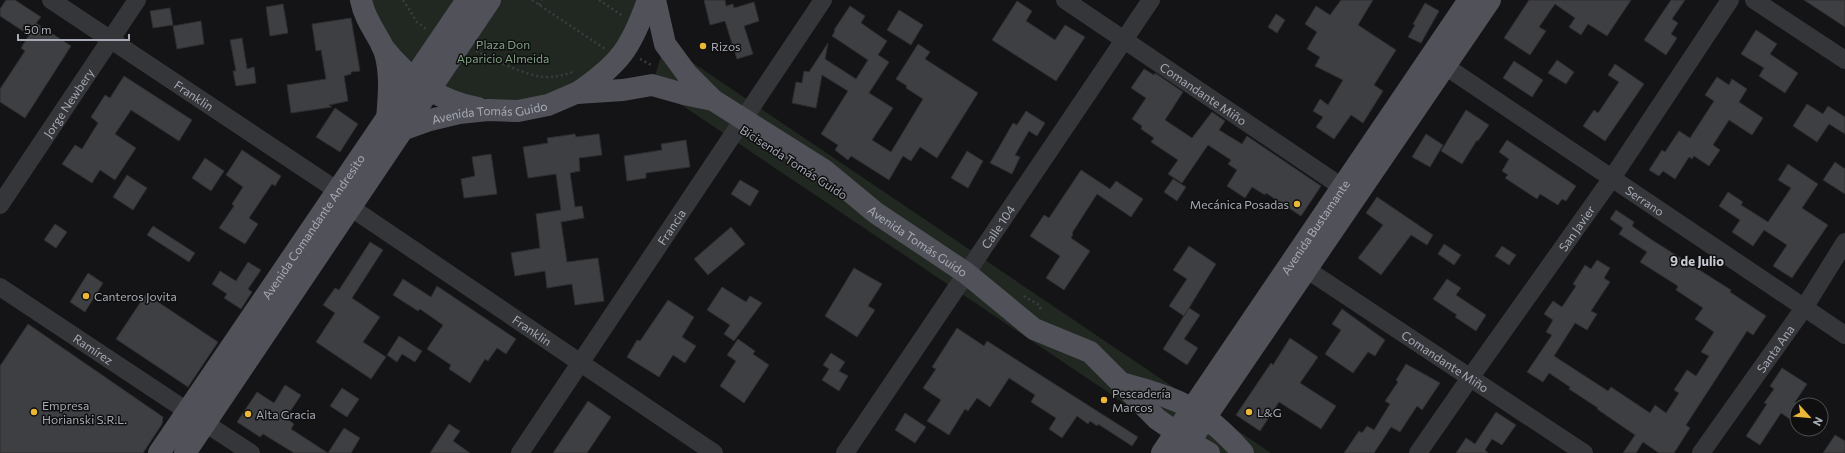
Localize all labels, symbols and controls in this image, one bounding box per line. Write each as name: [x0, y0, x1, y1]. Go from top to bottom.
scale bar: [18, 16, 129, 42]
text: 50 m: [24, 22, 52, 36]
park label: Plaza Don Aparicio Almeida: [457, 37, 549, 65]
place label: Rizos: [711, 39, 741, 53]
marker: Rizos: [698, 41, 708, 51]
street label: Comandante Miño: [1158, 59, 1249, 128]
street label: Jorge Newbery: [40, 66, 96, 140]
street label: Franklin: [172, 77, 216, 113]
street label: Avenida Tomás Guido: [430, 98, 548, 126]
street label: Bicisenda Tomás Guido: [738, 122, 850, 202]
street label: Avenida Comandante Andresito: [259, 151, 367, 301]
street label: Avenida Bustamante: [1278, 177, 1352, 277]
street label: Serrano: [1623, 183, 1667, 218]
place label: Mecánica Posadas: [1190, 197, 1289, 211]
marker: Mecánica Posadas: [1292, 199, 1302, 209]
street label: Avenida Tomás Guido: [865, 202, 970, 279]
street label: Calle 104: [978, 202, 1017, 251]
street label: San Javier: [1555, 203, 1597, 254]
street label: Francia: [654, 206, 688, 247]
district label: 9 de Julio: [1670, 253, 1724, 269]
place label: Canteros Jovita: [94, 289, 177, 304]
marker: Canteros Jovita: [81, 291, 91, 301]
street label: Franklin: [510, 312, 554, 348]
street label: Santa Ana: [1753, 322, 1797, 375]
street label: Comandante Miño: [1399, 327, 1491, 395]
street label: Ramírez: [71, 331, 116, 367]
place label: Pescadería Marcos: [1112, 386, 1171, 414]
marker: Pescadería Marcos: [1099, 395, 1109, 405]
north arrow: [1789, 397, 1829, 437]
place label: Empresa Horianski S.R.L.: [42, 398, 127, 426]
place label: L&G: [1257, 405, 1281, 419]
marker: Empresa Horianski S.R.L.: [29, 407, 39, 417]
place label: Alta Gracia: [256, 407, 316, 421]
marker: L&G: [1244, 407, 1254, 417]
marker: Alta Gracia: [243, 409, 253, 419]
text: N: [1811, 415, 1826, 428]

